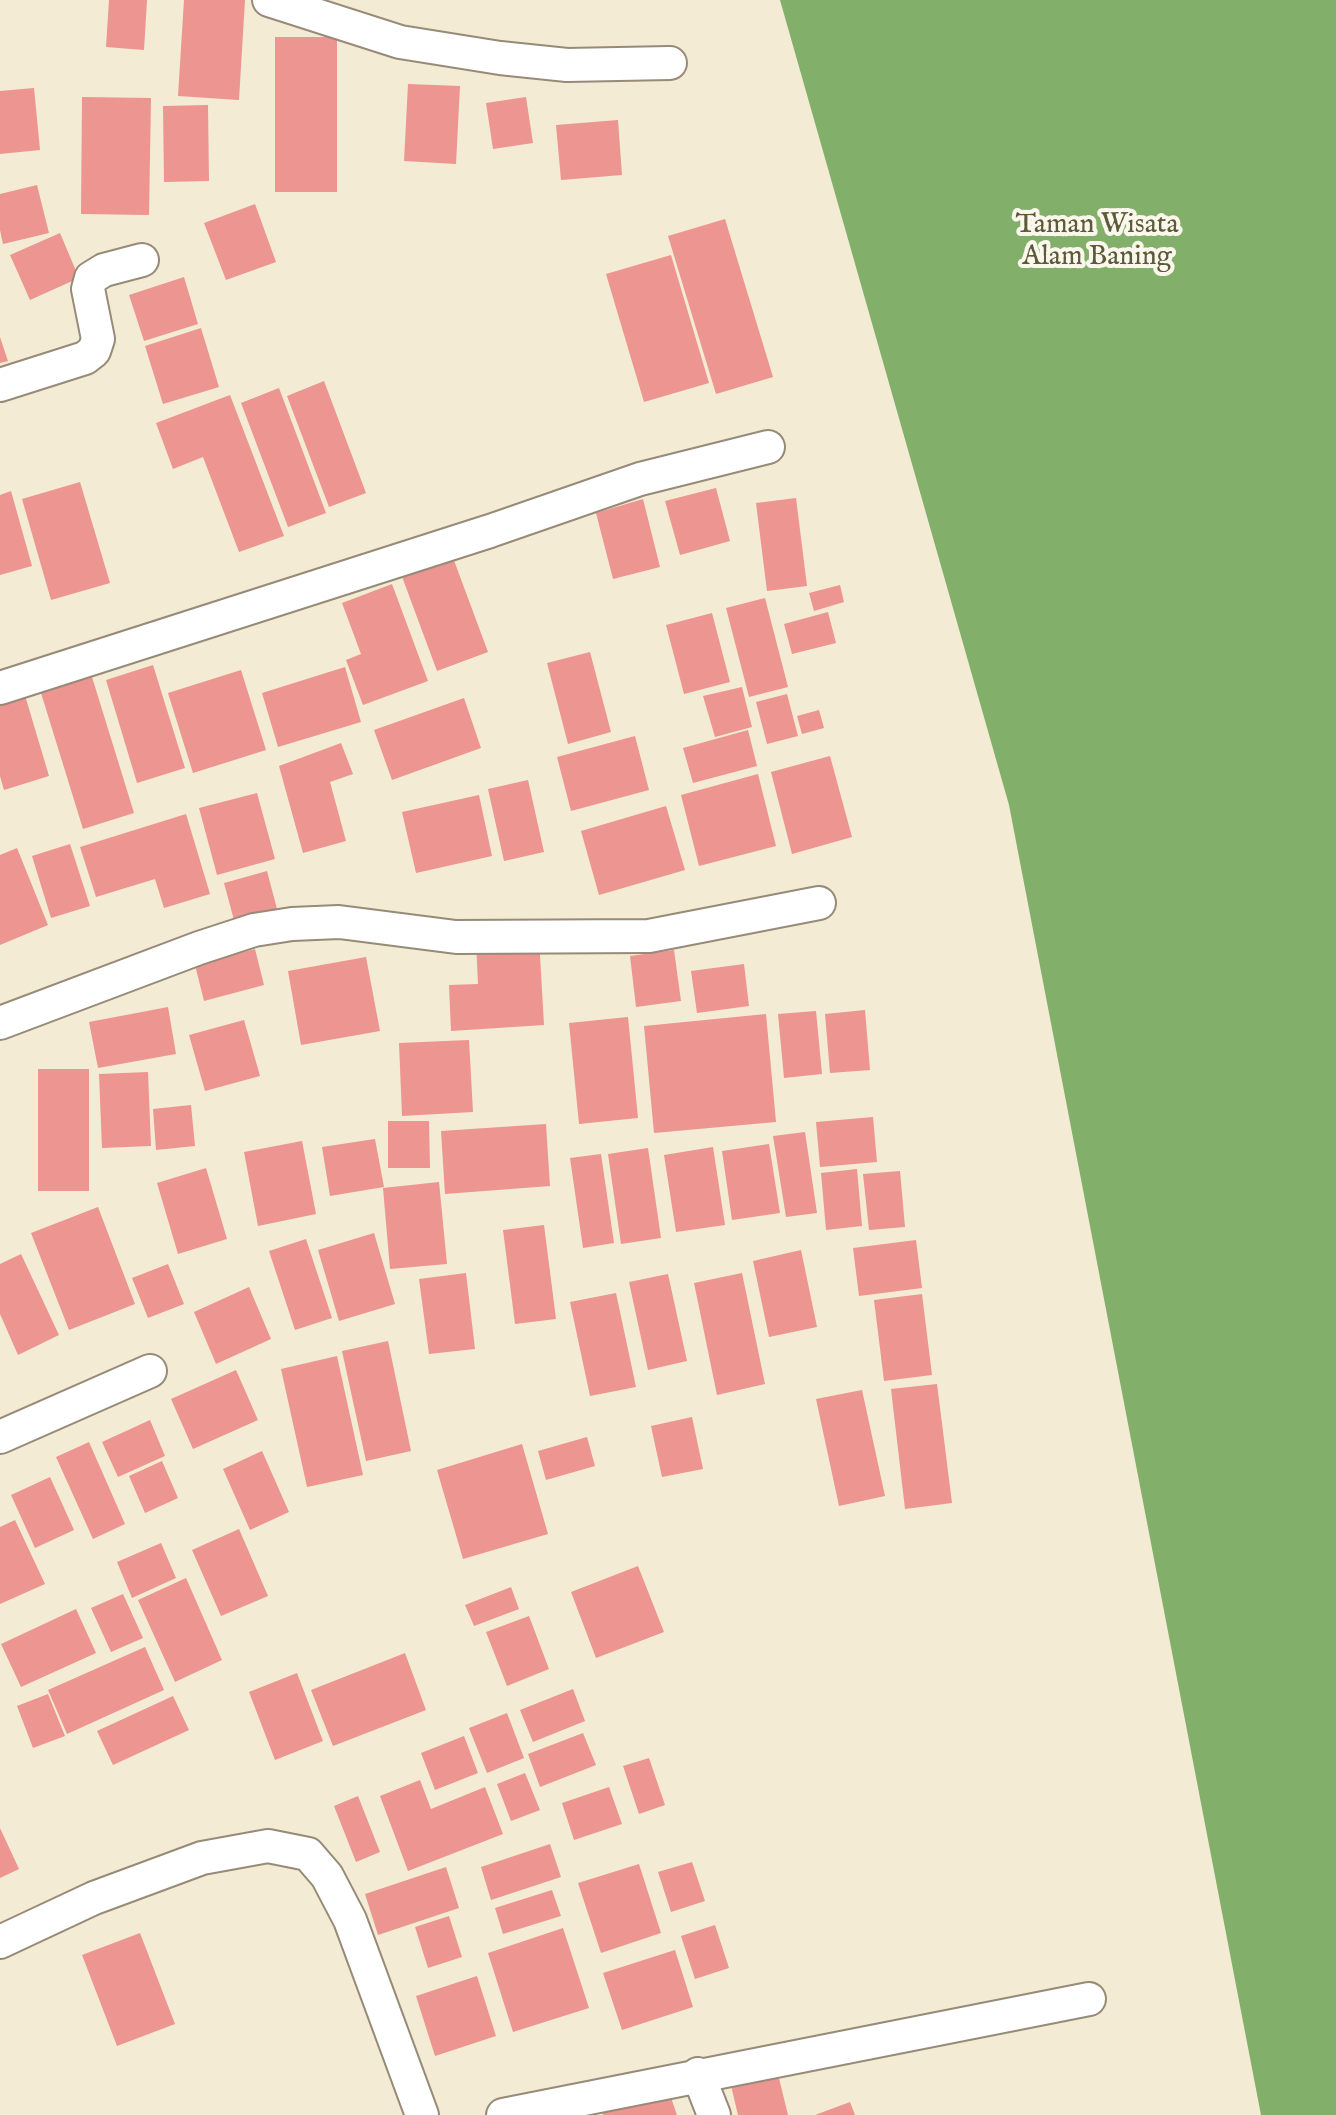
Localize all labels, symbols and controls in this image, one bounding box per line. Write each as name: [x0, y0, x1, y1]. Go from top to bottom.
park label: Taman Wisata Alam Baning: [1016, 209, 1178, 275]

